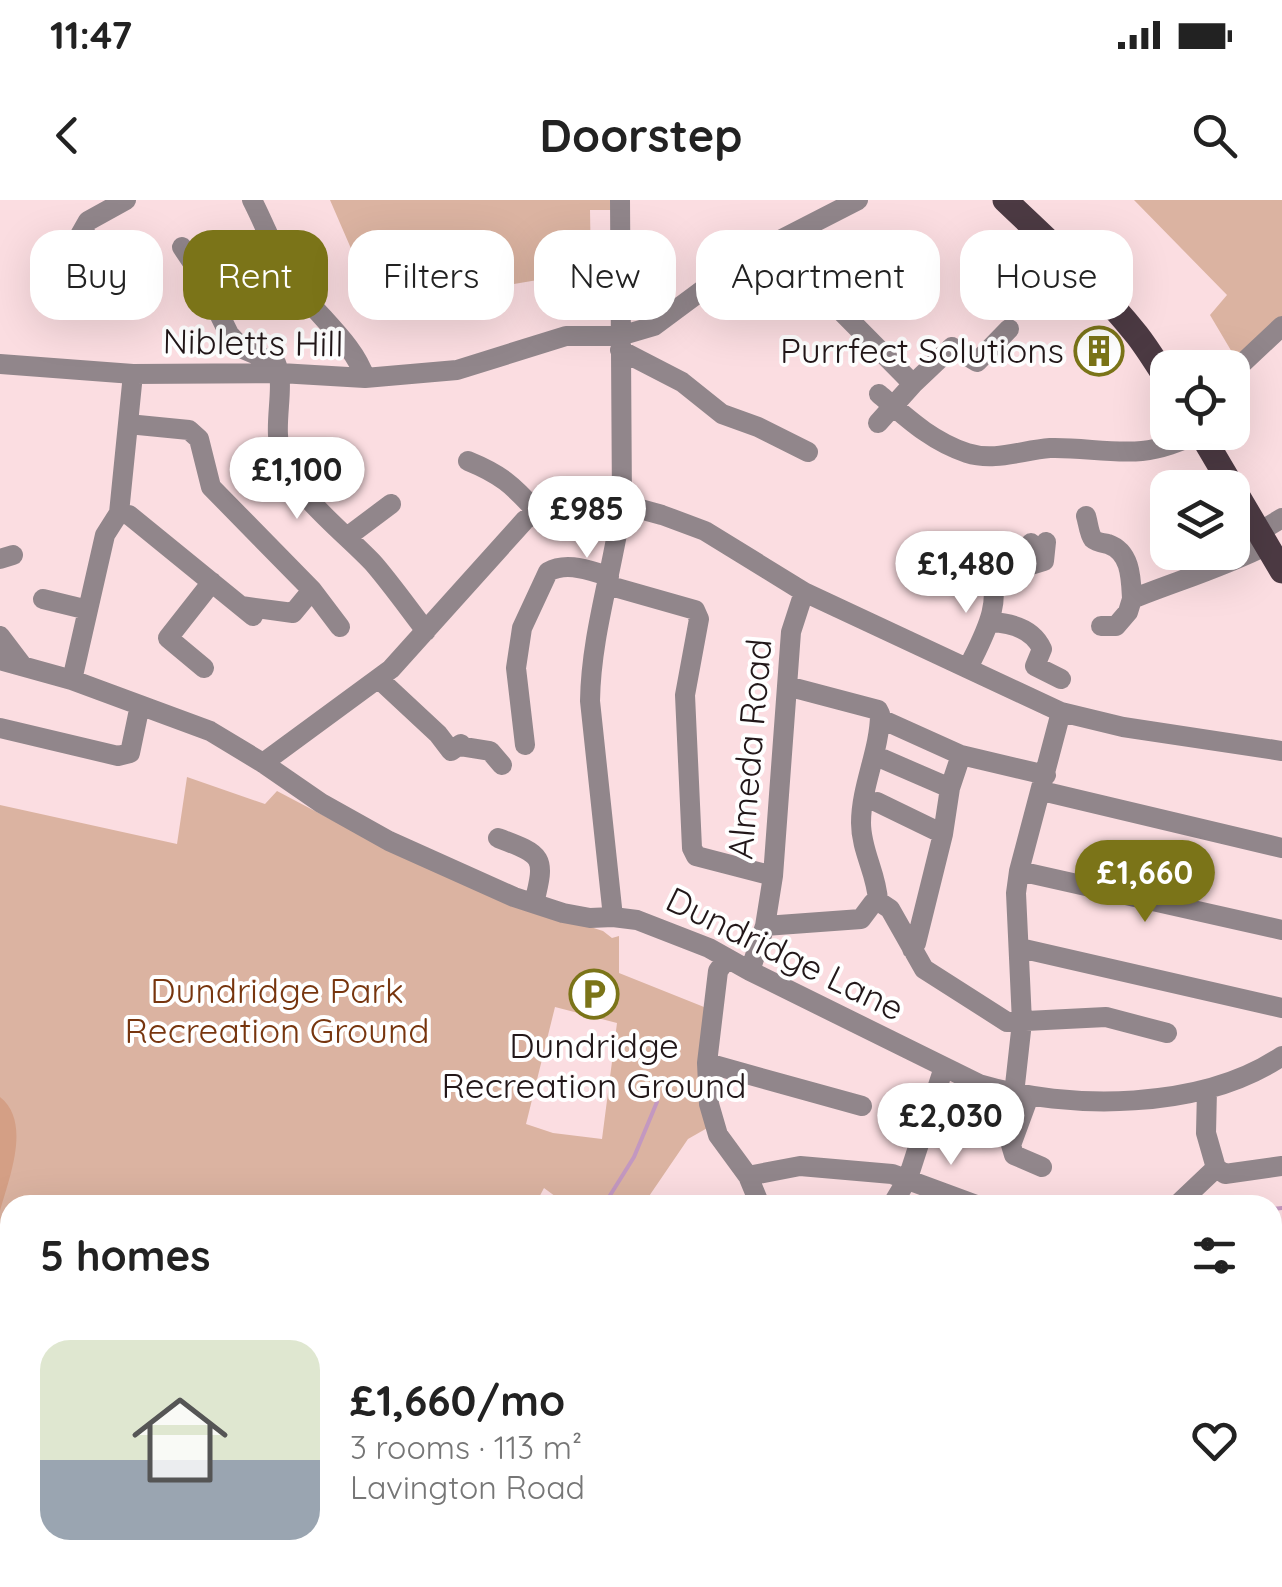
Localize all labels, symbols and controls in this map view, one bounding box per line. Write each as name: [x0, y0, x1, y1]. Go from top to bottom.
text: 11:47: [50, 11, 132, 59]
text: Doorstep: [540, 107, 742, 163]
icon: back: [40, 108, 95, 163]
icon: search: [1187, 108, 1242, 163]
chip: Buy: [30, 230, 163, 320]
chip: Rent: [183, 230, 328, 320]
chip: Filters: [348, 230, 514, 320]
chip: New: [534, 230, 676, 320]
chip: Apartment: [696, 230, 940, 320]
chip: House: [960, 230, 1133, 320]
street label: Nibletts Hill: [162, 318, 344, 366]
building icon: Purrfect Solutions: [1073, 325, 1125, 377]
place label: Purrfect Solutions: [780, 328, 1064, 372]
map controls: [1150, 350, 1250, 570]
button: locate: [1150, 350, 1250, 450]
pin: £1,100: [216, 437, 378, 522]
text: £1,100: [252, 449, 342, 489]
button: layers: [1150, 470, 1250, 570]
pin: £985: [528, 476, 646, 561]
text: £985: [550, 488, 624, 528]
pin: £1,480: [885, 531, 1047, 616]
text: £1,480: [917, 543, 1015, 583]
street label: Almeda Road: [717, 637, 781, 861]
pin: £1,660: [1064, 840, 1226, 925]
text: £1,660: [1097, 852, 1193, 892]
street label: Dundridge Lane: [659, 877, 911, 1030]
park label: Dundridge Park Recreation Ground: [125, 968, 429, 1052]
parking icon: Dundridge Recreation Ground: [568, 968, 620, 1020]
place label: Dundridge Recreation Ground: [442, 1023, 746, 1107]
pin: £2,030: [870, 1083, 1032, 1168]
text: £2,030: [899, 1095, 1003, 1135]
icon: filters: [1187, 1228, 1242, 1283]
text: 5 homes: [40, 1229, 211, 1282]
text: £1,660/mo: [350, 1374, 565, 1427]
icon: home: [120, 1380, 240, 1500]
icon: heart: [1187, 1413, 1242, 1468]
text: 3 rooms · 113 m²: [350, 1427, 582, 1467]
text: Lavington Road: [350, 1467, 585, 1507]

